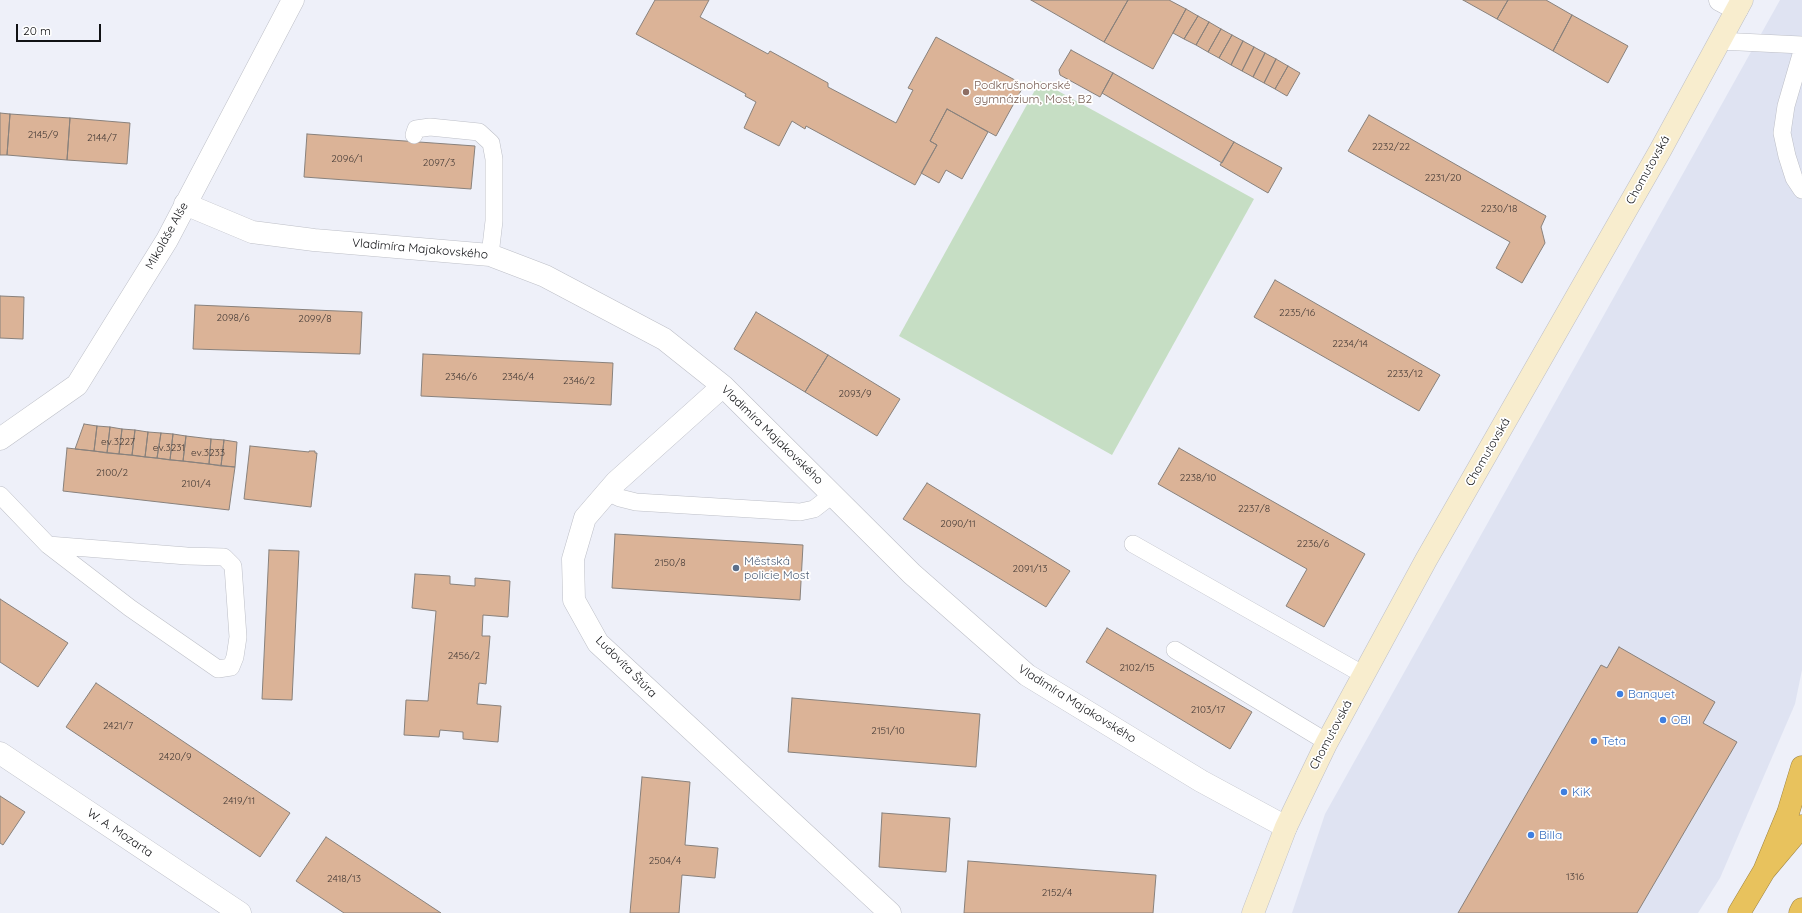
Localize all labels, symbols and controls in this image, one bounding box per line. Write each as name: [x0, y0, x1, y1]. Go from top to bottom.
scale bar: [18, 16, 103, 42]
text: 20 m: [23, 23, 51, 38]
place label: Podkrušnohorské gymnázium, Most, B2: [974, 78, 1092, 106]
marker: Podkrušnohorské gymnázium, Most, B2: [961, 87, 971, 97]
house number: 2145/9: [28, 129, 58, 141]
house number: 2144/7: [87, 132, 117, 144]
street label: Chomutovská: [1623, 133, 1673, 207]
house number: 2232/22: [1372, 141, 1410, 153]
house number: 2096/1: [331, 153, 363, 165]
house number: 2097/3: [423, 157, 455, 169]
house number: 2231/20: [1425, 172, 1461, 184]
street label: Mikoláše Alše: [143, 200, 191, 272]
house number: 2230/18: [1481, 203, 1517, 215]
street label: Vladimíra Majakovského: [351, 236, 489, 262]
house number: 2235/16: [1279, 307, 1315, 319]
house number: 2098/6: [216, 312, 250, 324]
house number: 2099/8: [298, 313, 332, 325]
house number: 2234/14: [1332, 338, 1368, 350]
house number: 2233/12: [1387, 368, 1423, 380]
house number: 2346/6: [445, 371, 477, 383]
house number: 2346/4: [502, 371, 534, 383]
house number: 2346/2: [563, 375, 595, 387]
street label: Vladimíra Majakovského: [718, 382, 826, 488]
house number: 2093/9: [838, 388, 872, 400]
street label: Chomutovská: [1463, 415, 1513, 489]
house number: ev.3227: [101, 436, 135, 448]
house number: ev.3231: [153, 442, 185, 454]
house number: ev.3233: [191, 447, 225, 459]
house number: 2100/2: [96, 467, 128, 479]
house number: 2238/10: [1180, 472, 1216, 484]
house number: 2101/4: [181, 478, 211, 490]
house number: 2237/8: [1238, 503, 1270, 515]
house number: 2090/11: [940, 518, 976, 530]
house number: 2236/6: [1297, 538, 1329, 550]
place label: Městská policie Most: [744, 554, 810, 582]
house number: 2150/8: [654, 557, 686, 569]
marker: Městská policie Most: [731, 563, 741, 573]
house number: 2091/13: [1012, 563, 1048, 575]
street label: Ludovíta Štúra: [592, 633, 660, 701]
house number: 2456/2: [448, 650, 480, 662]
street label: Vladimíra Majakovského: [1015, 662, 1139, 746]
house number: 2102/15: [1119, 662, 1155, 674]
place label: Banquet: [1628, 687, 1675, 701]
marker: Banquet: [1615, 689, 1625, 699]
street label: Chomutovská: [1307, 698, 1355, 772]
house number: 2103/17: [1191, 704, 1225, 716]
place label: OBI: [1671, 713, 1691, 727]
marker: OBI: [1658, 715, 1668, 725]
house number: 2421/7: [103, 720, 133, 732]
house number: 2151/10: [871, 725, 905, 737]
place label: Teta: [1602, 734, 1626, 748]
marker: Teta: [1589, 736, 1599, 746]
house number: 2420/9: [159, 751, 191, 763]
place label: KiK: [1572, 785, 1591, 799]
marker: KiK: [1559, 787, 1569, 797]
house number: 2419/11: [223, 795, 255, 807]
street label: W. A. Mozarta: [84, 806, 156, 860]
place label: Billa: [1539, 828, 1562, 842]
marker: Billa: [1526, 830, 1536, 840]
house number: 2504/4: [649, 855, 681, 867]
house number: 1316: [1566, 871, 1584, 883]
house number: 2418/13: [327, 873, 361, 885]
house number: 2152/4: [1042, 887, 1072, 899]

